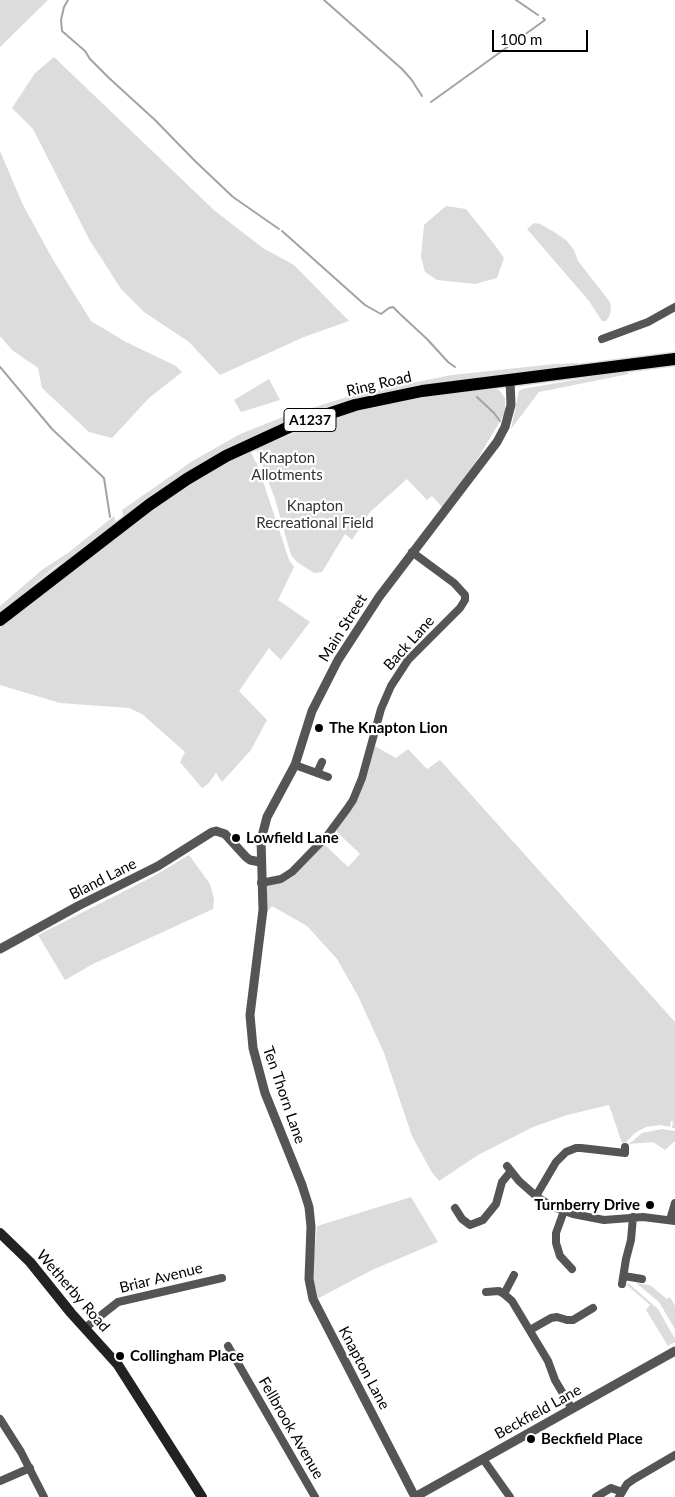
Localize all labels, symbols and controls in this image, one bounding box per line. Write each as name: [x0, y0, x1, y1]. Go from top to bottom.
scale bar: [495, 20, 591, 52]
text: 100 m: [500, 30, 542, 48]
street label: Ring Road: [345, 368, 413, 400]
road number: A1237: [284, 408, 336, 432]
park label: Knapton Allotments: [251, 449, 323, 484]
park label: Knapton Recreational Field: [256, 497, 374, 532]
street label: Main Street: [315, 591, 371, 665]
street label: Back Lane: [380, 612, 438, 674]
place label: The Knapton Lion: [329, 719, 448, 737]
marker: The Knapton Lion: [313, 722, 325, 734]
place label: Lowfield Lane: [246, 829, 339, 847]
marker: Lowfield Lane: [230, 832, 242, 844]
street label: Bland Lane: [67, 855, 139, 903]
street label: Ten Thorn Lane: [259, 1044, 309, 1146]
place label: Turnberry Drive: [534, 1196, 640, 1214]
marker: Turnberry Drive: [644, 1199, 656, 1211]
street label: Wetherby Road: [33, 1246, 113, 1336]
street label: Briar Avenue: [118, 1259, 204, 1297]
street label: Knapton Lane: [335, 1323, 393, 1413]
place label: Collingham Place: [130, 1347, 244, 1365]
marker: Collingham Place: [114, 1350, 126, 1362]
street label: Fellbrook Avenue: [255, 1374, 327, 1482]
street label: Beckfield Lane: [492, 1381, 584, 1443]
place label: Beckfield Place: [541, 1430, 643, 1448]
marker: Beckfield Place: [525, 1433, 537, 1445]

